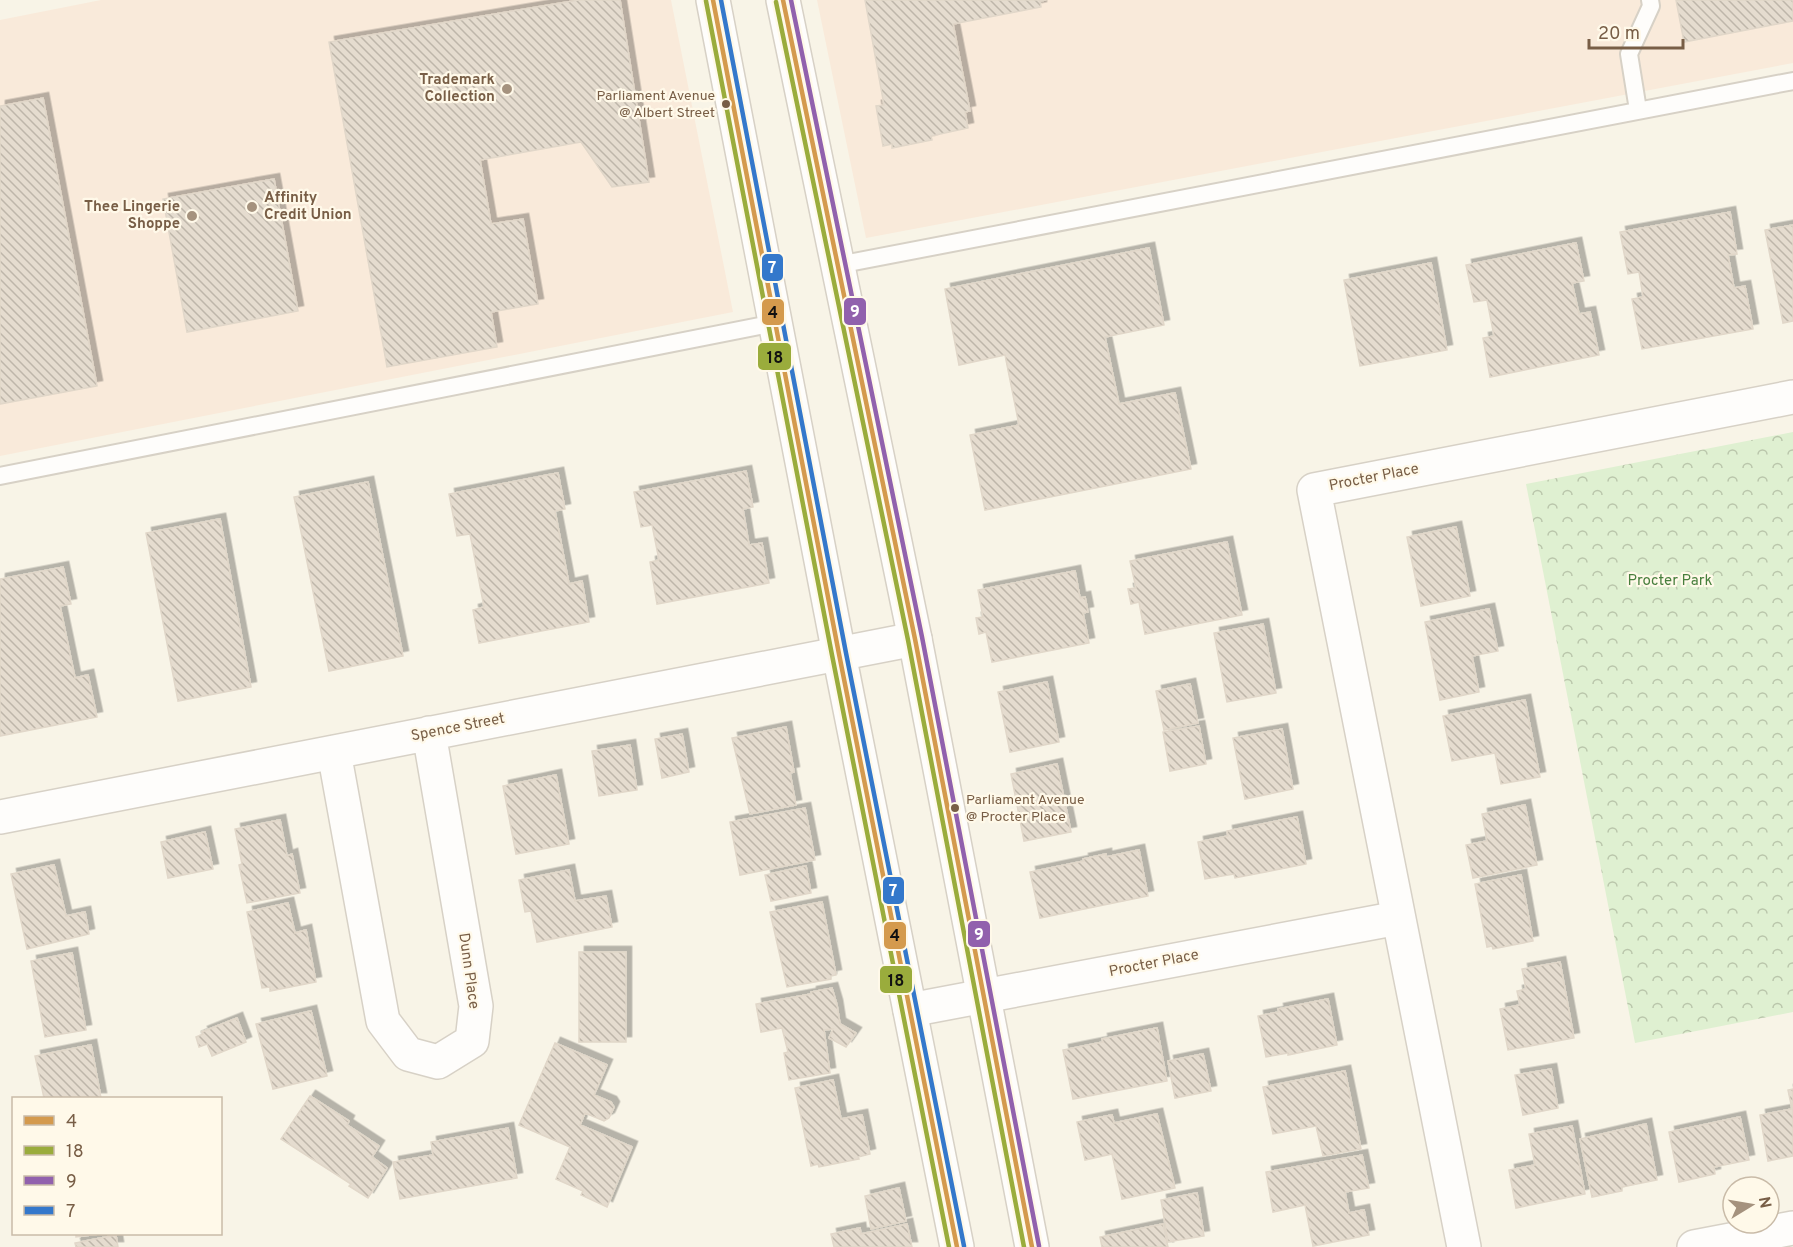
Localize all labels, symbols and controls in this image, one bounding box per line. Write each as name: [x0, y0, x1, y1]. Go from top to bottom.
scale bar: [1589, 12, 1684, 50]
text: 20 m: [1598, 23, 1640, 46]
place label: Trademark Collection: [419, 71, 495, 107]
marker: Trademark Collection: [500, 82, 514, 96]
place label: Parliament Avenue @ Albert Street: [597, 88, 715, 122]
marker: Parliament Avenue @ Albert Street: [720, 98, 732, 110]
place label: Affinity Credit Union: [264, 189, 352, 225]
place label: Thee Lingerie Shoppe: [84, 198, 180, 234]
marker: Affinity Credit Union: [245, 200, 259, 214]
marker: Thee Lingerie Shoppe: [185, 209, 199, 223]
line badge: 7: [761, 253, 784, 282]
text: 7: [768, 259, 776, 279]
line badge: 9: [843, 297, 867, 326]
line badge: 4: [761, 298, 785, 326]
text: 9: [850, 303, 860, 323]
text: 4: [768, 304, 778, 324]
line badge: 18: [757, 342, 792, 371]
text: 18: [767, 349, 783, 369]
street label: Procter Place: [1327, 460, 1421, 496]
park label: Procter Park: [1628, 572, 1712, 591]
street label: Spence Street: [410, 710, 506, 746]
place label: Parliament Avenue @ Procter Place: [966, 792, 1084, 826]
marker: Parliament Avenue @ Procter Place: [949, 802, 961, 814]
line badge: 7: [882, 876, 905, 905]
text: 7: [889, 882, 897, 902]
line badge: 9: [967, 920, 991, 948]
line badge: 4: [883, 921, 907, 950]
text: 9: [974, 926, 984, 946]
text: 4: [890, 927, 900, 947]
street label: Dunn Place: [453, 932, 483, 1010]
street label: Procter Place: [1107, 946, 1201, 982]
line badge: 18: [879, 965, 913, 994]
text: 18: [888, 972, 904, 992]
legend: [12, 1097, 222, 1235]
text: 4: [66, 1111, 77, 1134]
text: 18: [66, 1141, 84, 1164]
text: 9: [66, 1171, 77, 1194]
north arrow: [1721, 1175, 1781, 1235]
text: N: [1753, 1195, 1775, 1210]
text: 7: [66, 1201, 75, 1224]

